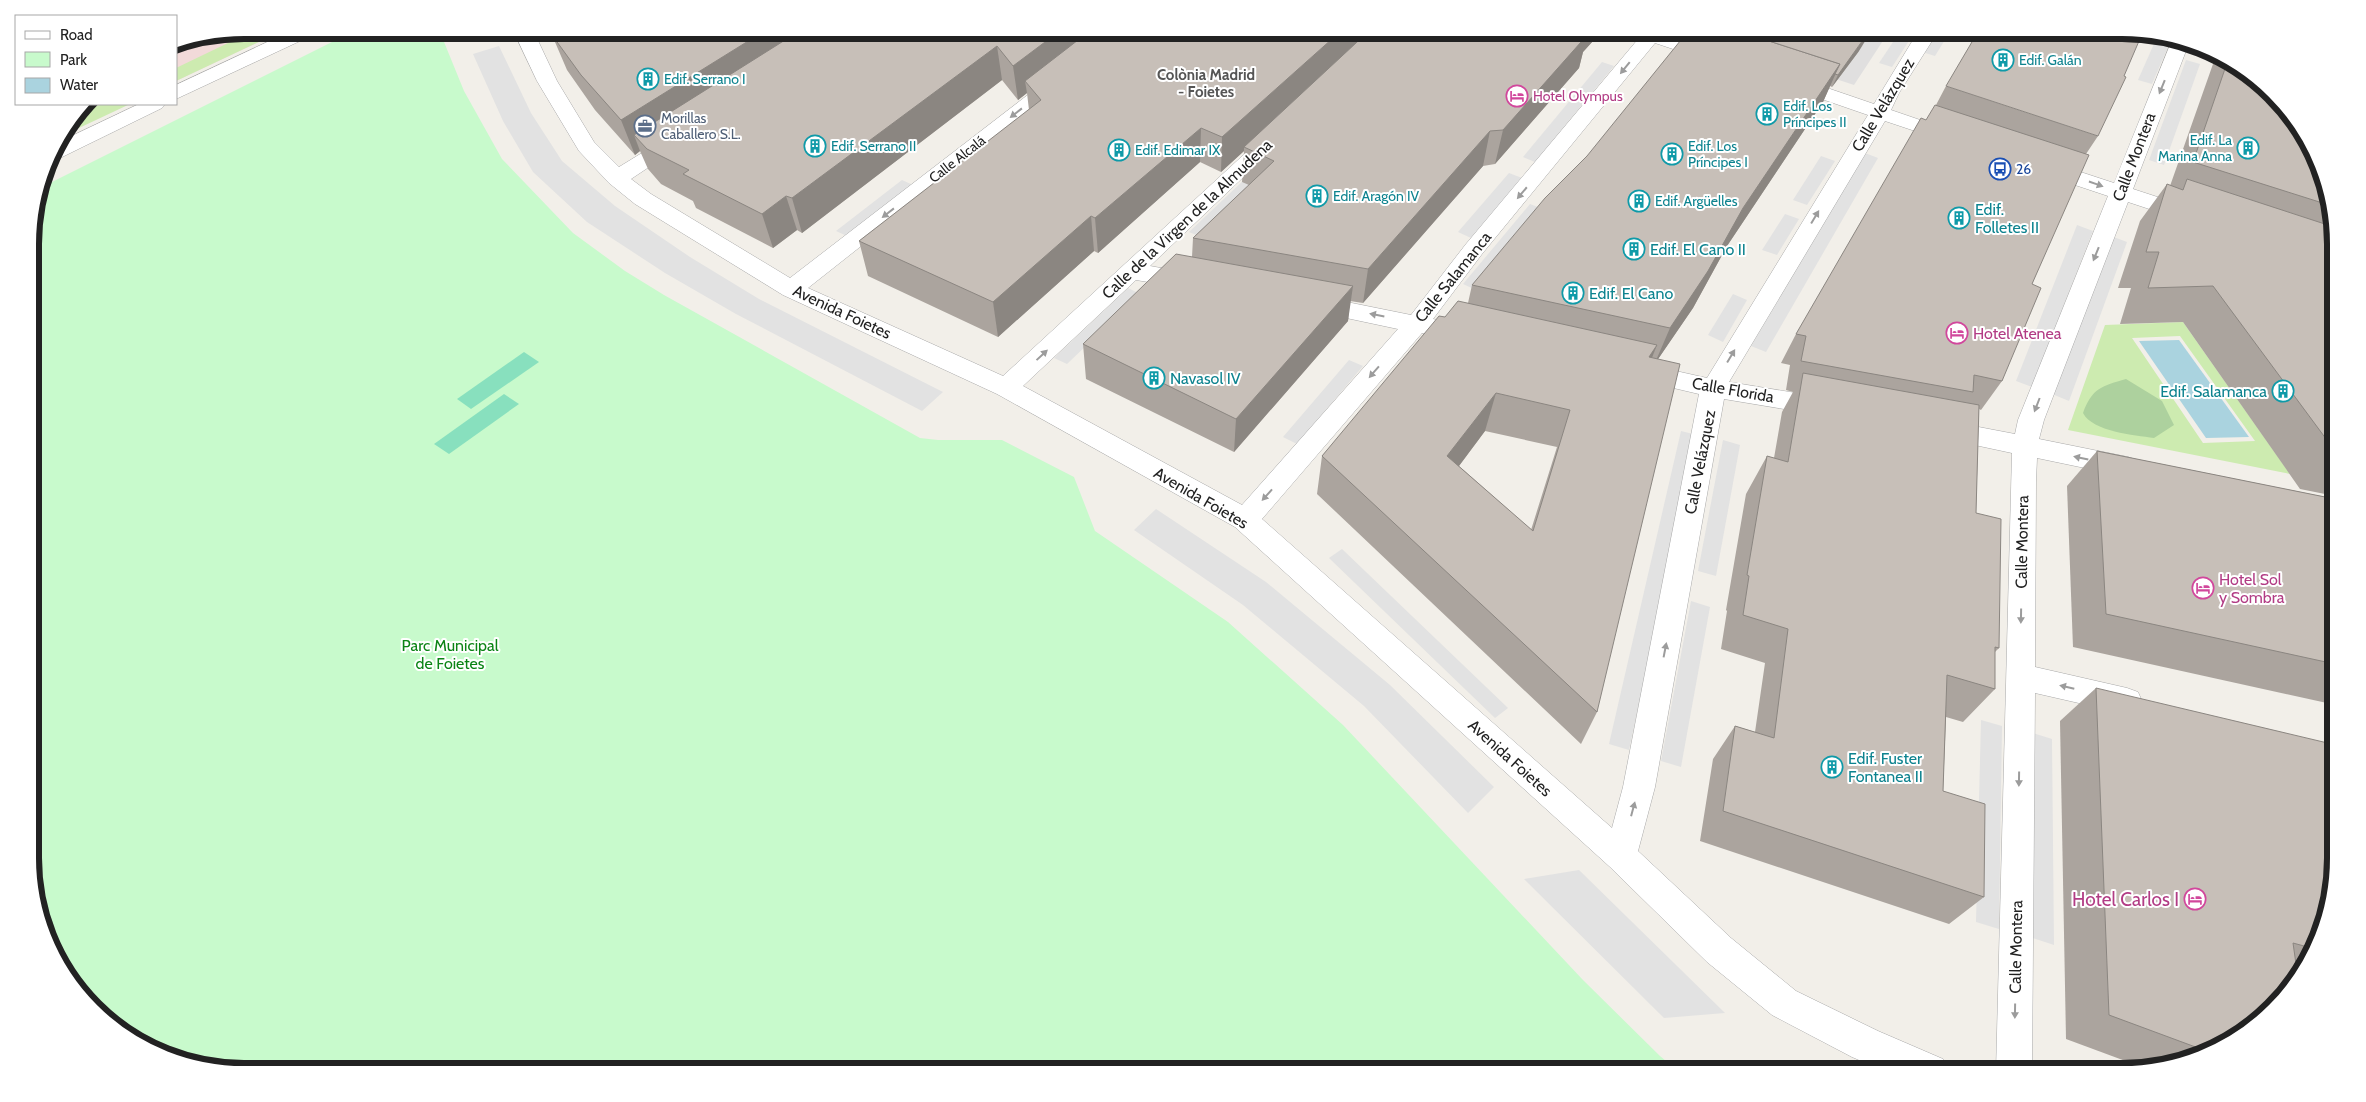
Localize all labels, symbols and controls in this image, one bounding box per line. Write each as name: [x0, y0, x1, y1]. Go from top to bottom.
legend: [15, 15, 178, 105]
text: Road: [60, 26, 93, 44]
building icon: Edif. Galán: [1991, 48, 2015, 72]
text: Park: [60, 51, 87, 69]
place label: Edif. Galán: [2019, 51, 2082, 69]
street label: Calle Velázquez: [1848, 54, 1919, 155]
one-way arrow: [1620, 61, 1631, 74]
district label: Colònia Madrid - Foietes: [1157, 66, 1255, 101]
building icon: Edif. Serrano I: [636, 67, 660, 91]
place label: Edif. Serrano I: [664, 70, 746, 88]
text: Water: [60, 76, 98, 94]
one-way arrow: [2157, 80, 2165, 94]
hotel icon: Hotel Olympus: [1505, 84, 1529, 108]
place label: Hotel Olympus: [1533, 87, 1623, 105]
place label: Edif. Los Príncipes II: [1783, 97, 1847, 131]
building icon: Edif. Los Príncipes II: [1755, 102, 1779, 126]
one-way arrow: [1010, 108, 1023, 119]
place label: Morillas Caballero S.L.: [661, 109, 741, 143]
street label: Calle Montera: [2108, 110, 2160, 204]
office icon: Morillas Caballero S.L.: [633, 114, 657, 138]
street label: Calle Alcalá: [925, 131, 989, 187]
place label: Edif. La Marina Anna: [2158, 131, 2232, 165]
building icon: Edif. Serrano II: [803, 134, 827, 158]
street label: Calle de la Virgen de la Almudena: [1098, 135, 1276, 303]
building icon: Edif. La Marina Anna: [2236, 136, 2260, 160]
place label: Edif. Serrano II: [831, 137, 916, 155]
place label: Edif. Los Príncipes I: [1688, 137, 1748, 171]
building icon: Edif. Edimar IX: [1107, 138, 1131, 162]
place label: Edif. Edimar IX: [1135, 141, 1221, 159]
building icon: Edif. Los Príncipes I: [1660, 142, 1684, 166]
bus stop icon: 26: [1988, 157, 2012, 181]
place label: 26: [2016, 160, 2031, 178]
one-way arrow: [2089, 181, 2104, 188]
building icon: Edif. Aragón IV: [1305, 184, 1329, 208]
one-way arrow: [1516, 186, 1527, 199]
place label: Edif. Aragón IV: [1333, 187, 1419, 205]
building icon: Edif. Argüelles: [1627, 189, 1651, 213]
place label: Edif. Argüelles: [1655, 192, 1738, 210]
place label: Edif. Folletes II: [1975, 200, 2039, 237]
building icon: Edif. Folletes II: [1947, 206, 1971, 230]
one-way arrow: [882, 207, 895, 218]
one-way arrow: [1810, 211, 1819, 224]
street label: Calle Salamanca: [1411, 228, 1495, 326]
building icon: Edif. El Cano II: [1622, 237, 1646, 261]
place label: Edif. El Cano II: [1650, 240, 1746, 259]
one-way arrow: [2092, 247, 2100, 262]
street label: Avenida Foietes: [790, 281, 894, 343]
building icon: Edif. El Cano: [1561, 281, 1585, 305]
place label: Edif. El Cano: [1589, 284, 1673, 303]
one-way arrow: [1369, 311, 1385, 319]
hotel icon: Hotel Atenea: [1945, 321, 1969, 345]
place label: Hotel Atenea: [1973, 324, 2062, 343]
one-way arrow: [1035, 349, 1048, 360]
one-way arrow: [1727, 350, 1736, 363]
building icon: Navasol IV: [1142, 366, 1166, 390]
one-way arrow: [1368, 366, 1379, 379]
place label: Navasol IV: [1170, 369, 1241, 388]
street label: Calle Florida: [1691, 373, 1776, 407]
building icon: Edif. Salamanca: [2271, 379, 2295, 403]
place label: Edif. Salamanca: [2160, 382, 2267, 401]
one-way arrow: [2032, 398, 2040, 412]
street label: Calle Velázquez: [1681, 408, 1719, 516]
one-way arrow: [2073, 453, 2089, 461]
street label: Avenida Foietes: [1150, 463, 1252, 533]
one-way arrow: [1262, 489, 1273, 501]
street label: Calle Montera: [2012, 495, 2032, 589]
place label: Hotel Sol y Sombra: [2219, 570, 2285, 607]
hotel icon: Hotel Sol y Sombra: [2191, 576, 2215, 600]
one-way arrow: [2017, 608, 2025, 624]
park label: Parc Municipal de Foietes: [402, 636, 499, 673]
one-way arrow: [1661, 642, 1669, 657]
one-way arrow: [2059, 683, 2074, 691]
street label: Avenida Foietes: [1464, 716, 1556, 801]
place label: Edif. Fuster Fontanea II: [1848, 749, 1923, 786]
building icon: Edif. Fuster Fontanea II: [1820, 755, 1844, 779]
one-way arrow: [2015, 771, 2023, 787]
one-way arrow: [1629, 801, 1637, 816]
hotel icon: Hotel Carlos I: [2183, 887, 2207, 911]
place label: Hotel Carlos I: [2072, 888, 2179, 911]
street label: Calle Montera: [2006, 900, 2026, 994]
one-way arrow: [2011, 1003, 2019, 1019]

